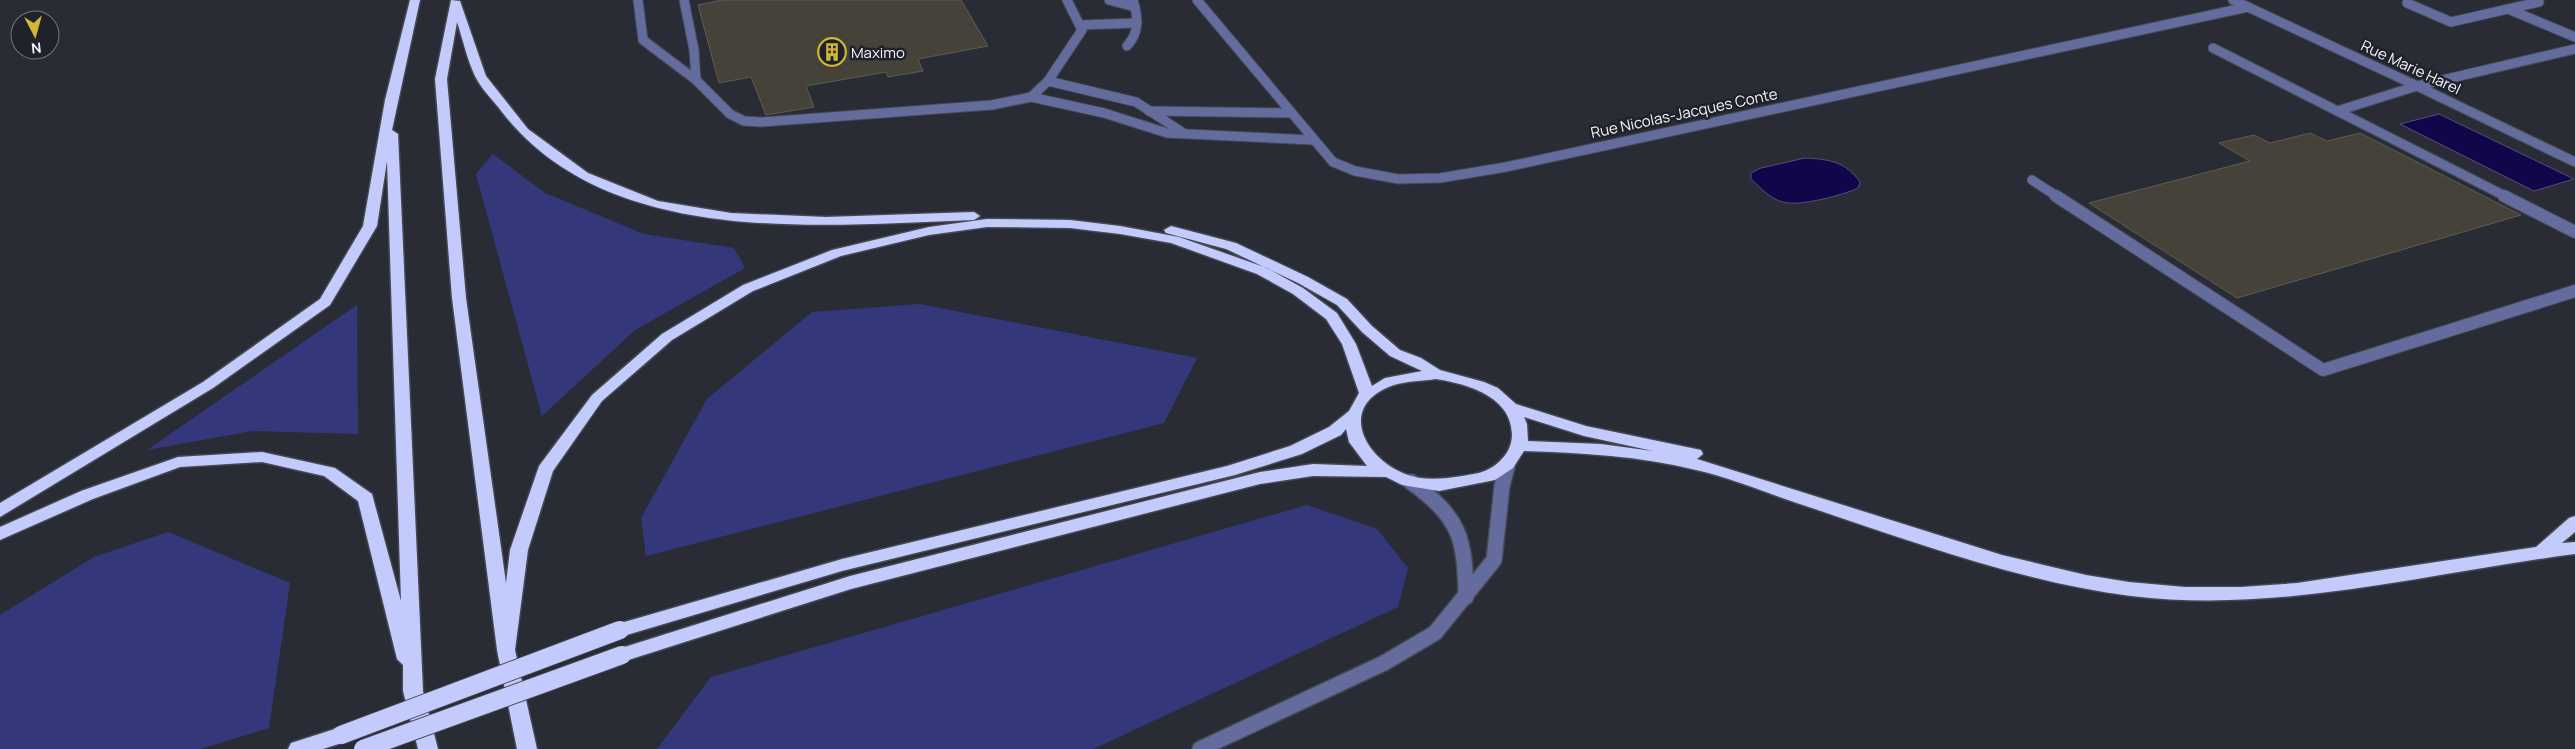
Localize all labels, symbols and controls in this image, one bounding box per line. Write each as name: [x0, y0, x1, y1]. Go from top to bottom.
north arrow: [10, 10, 60, 60]
street label: Rue Marie Harel: [2358, 35, 2464, 99]
building icon: Maximo: [817, 37, 847, 67]
text: N: [30, 38, 42, 58]
place label: Maximo: [851, 42, 905, 63]
street label: Rue Nicolas-Jacques Conte: [1589, 83, 1780, 143]

